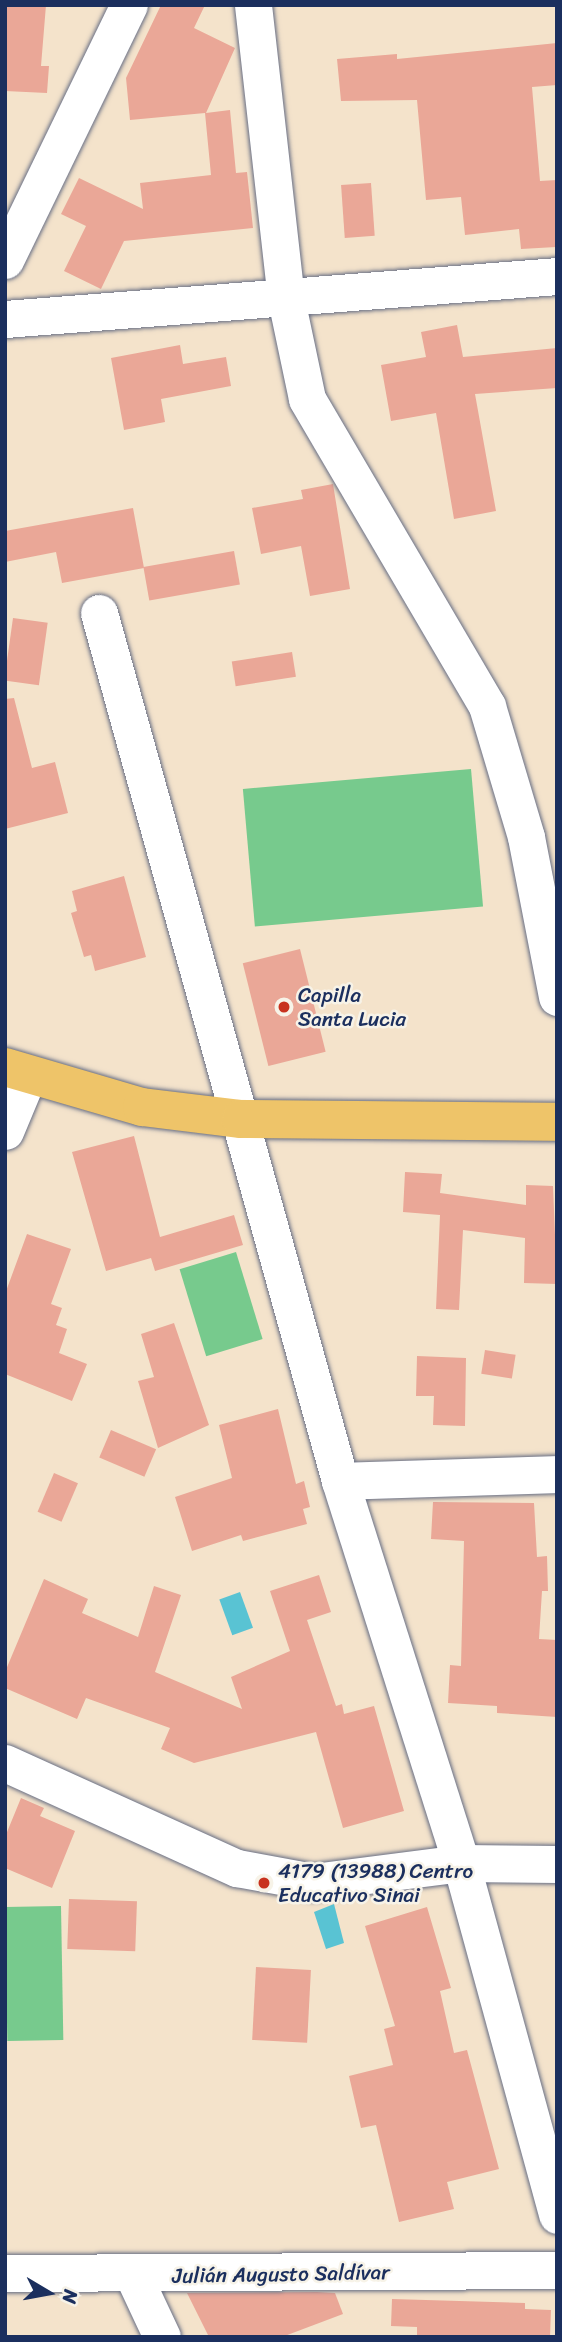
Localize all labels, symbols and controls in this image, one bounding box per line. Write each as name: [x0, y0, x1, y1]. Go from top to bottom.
place label: Capilla Santa Lucia: [298, 982, 406, 1032]
marker: Capilla Santa Lucia: [276, 999, 292, 1015]
place label: 4179 (13988) Centro Educativo Sinai: [278, 1858, 473, 1908]
marker: 4179 (13988) Centro Educativo Sinai: [256, 1875, 272, 1891]
north arrow: [14, 2258, 84, 2328]
street label: Julián Augusto Saldívar: [173, 2260, 389, 2288]
text: N: [53, 2287, 88, 2306]

